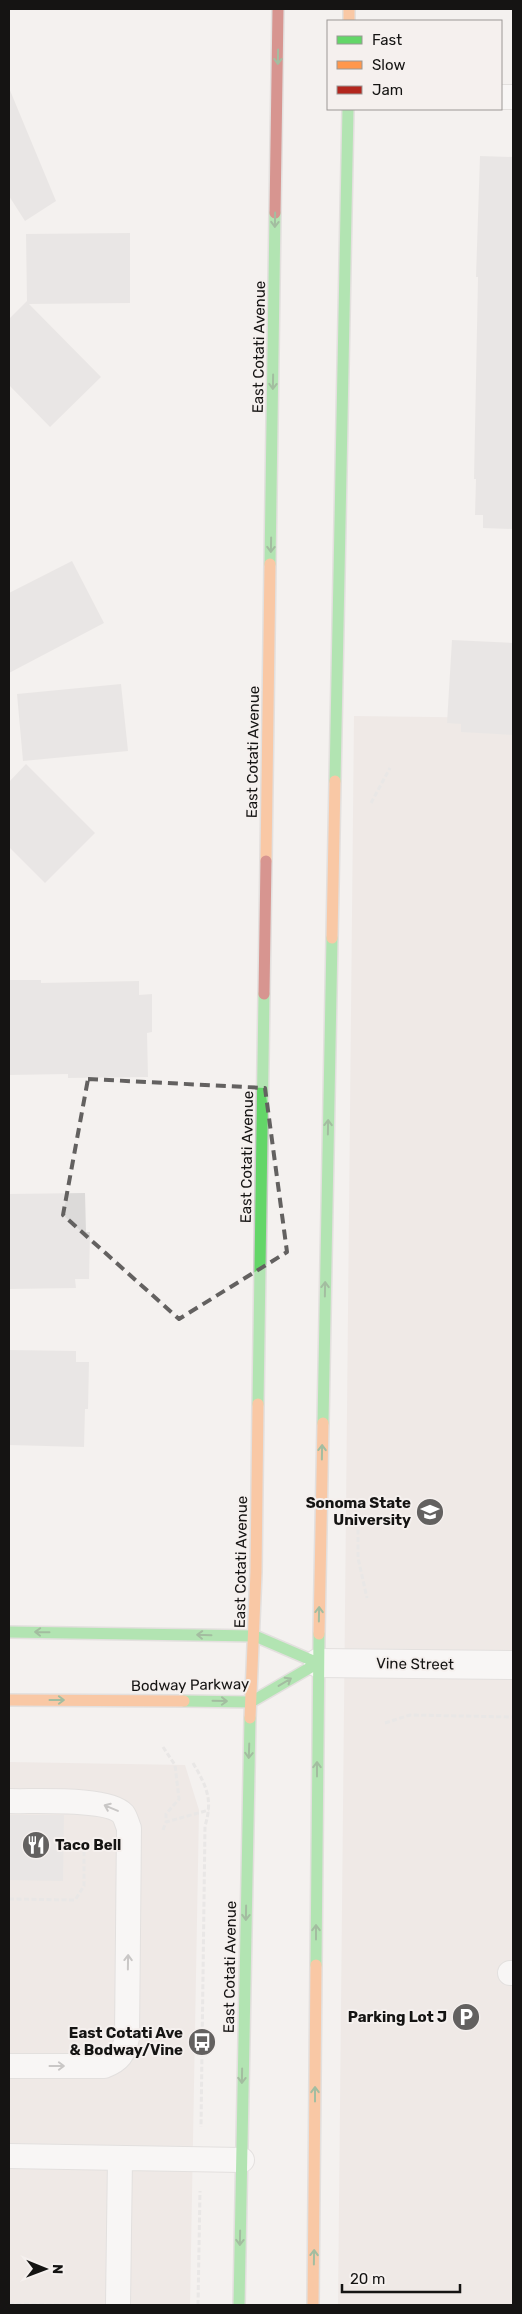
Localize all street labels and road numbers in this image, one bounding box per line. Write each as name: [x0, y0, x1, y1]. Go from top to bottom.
street label: East Cotati Avenue: [249, 281, 269, 413]
street label: East Cotati Avenue: [243, 686, 263, 818]
street label: East Cotati Avenue: [237, 1091, 257, 1223]
street label: East Cotati Avenue: [231, 1496, 251, 1628]
street label: Vine Street: [376, 1654, 454, 1674]
street label: Bodway Parkway: [131, 1675, 249, 1695]
street label: East Cotati Avenue: [220, 1901, 240, 2033]

